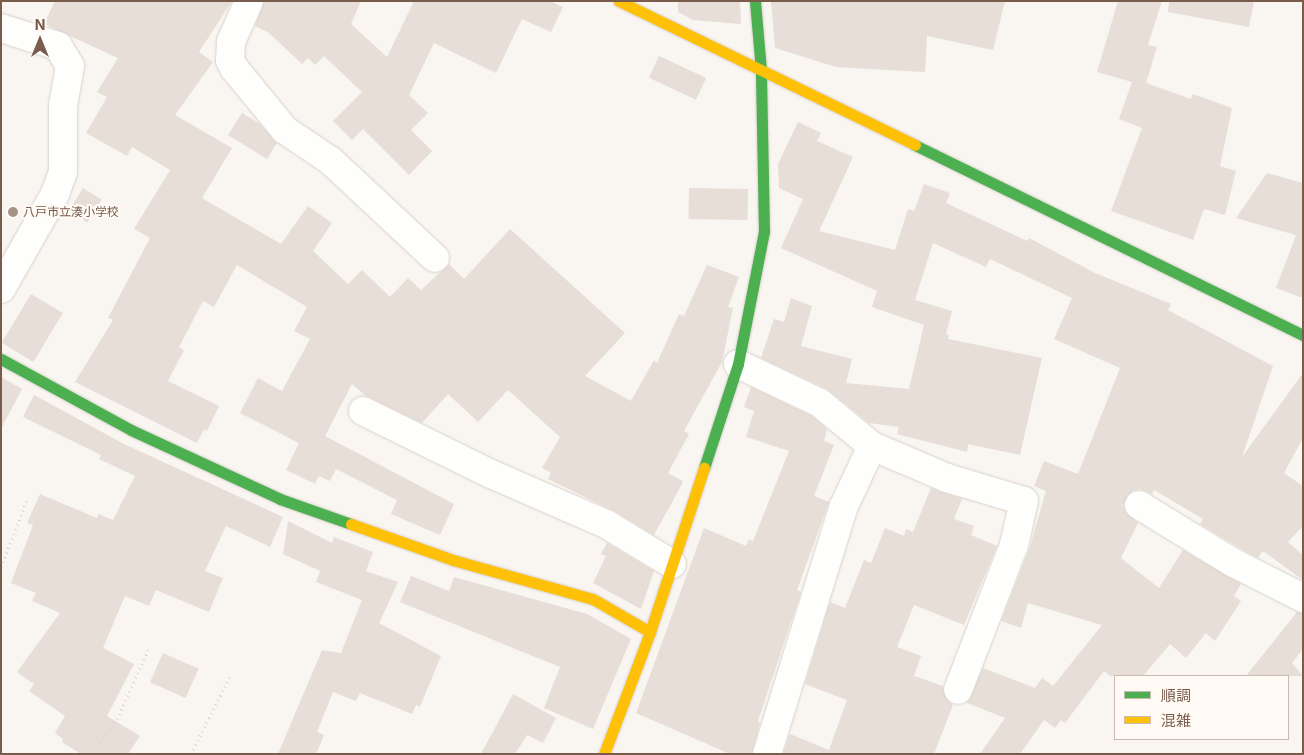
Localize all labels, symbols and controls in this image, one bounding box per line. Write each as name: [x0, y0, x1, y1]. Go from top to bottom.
north arrow: [15, 15, 65, 65]
text: N: [35, 16, 45, 33]
place label: 八戸市立湊小学校: [23, 205, 119, 219]
marker: 八戸市立湊小学校: [7, 206, 19, 218]
legend: [1114, 675, 1289, 740]
text: 順調: [1161, 686, 1191, 705]
text: 混雑: [1161, 711, 1191, 730]

